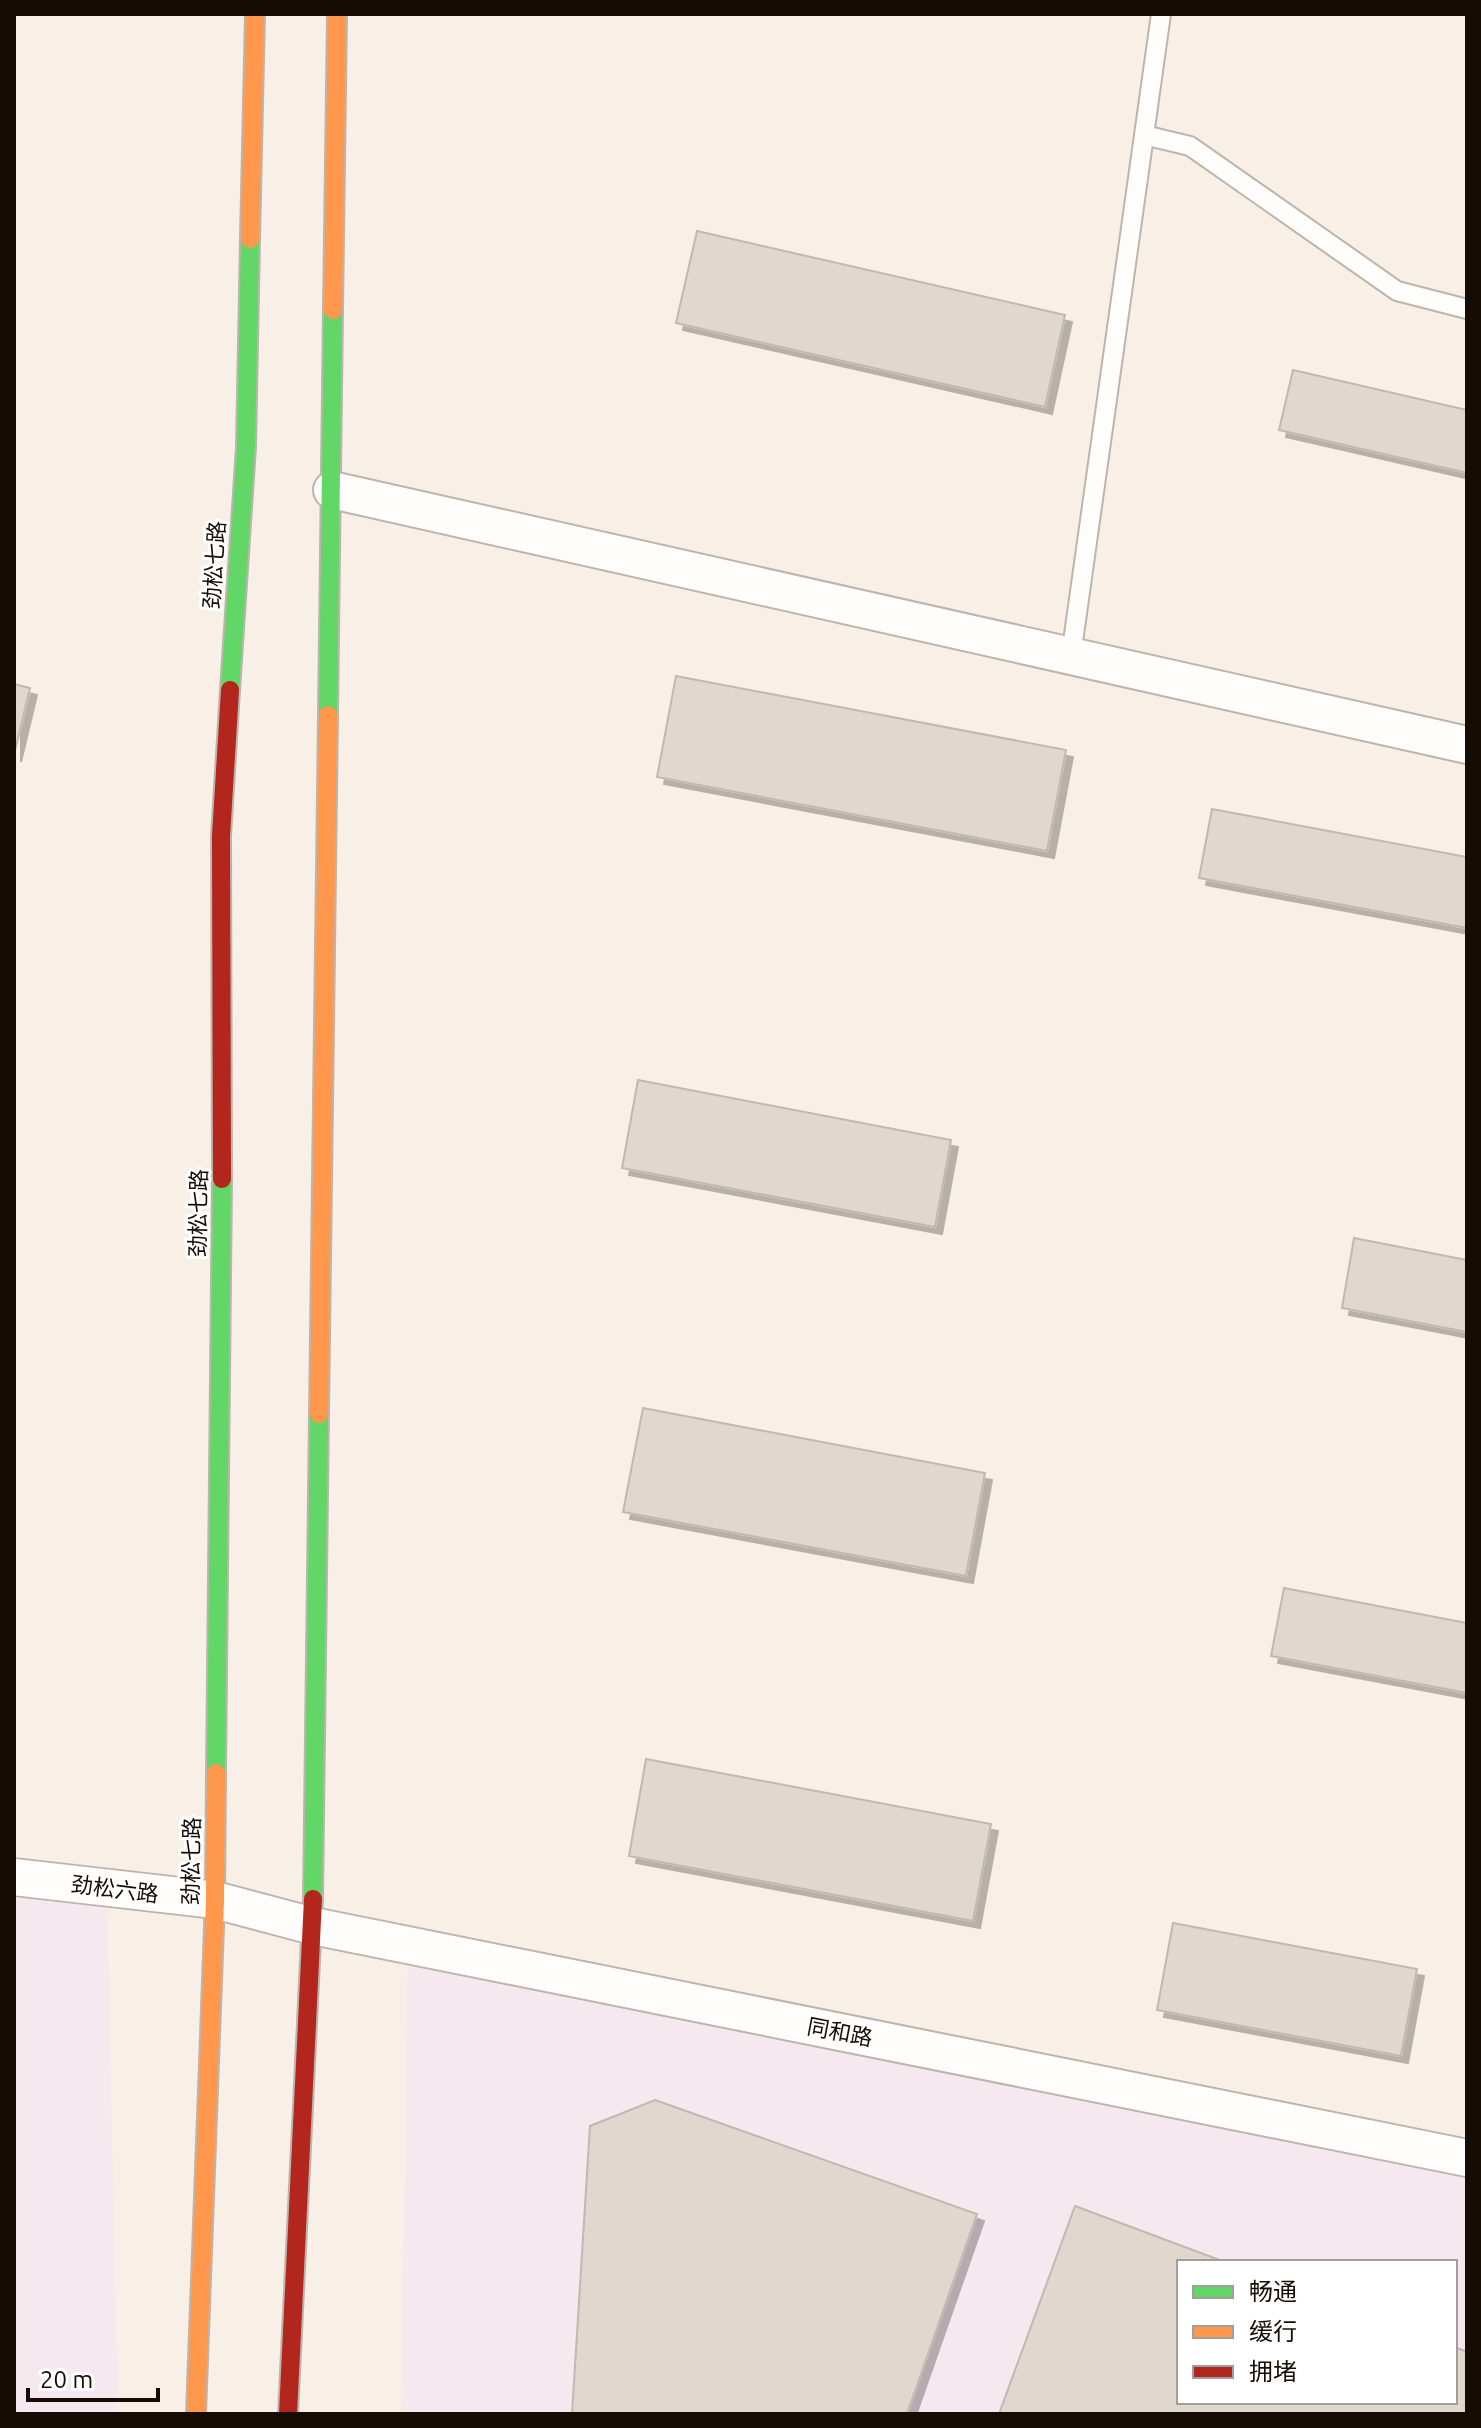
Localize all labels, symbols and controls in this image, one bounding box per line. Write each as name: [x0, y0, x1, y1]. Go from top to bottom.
street label: 劲松七路: [198, 520, 229, 610]
street label: 劲松七路: [184, 1169, 211, 1257]
street label: 劲松七路: [177, 1817, 204, 1905]
street label: 劲松六路: [70, 1871, 160, 1906]
street label: 同和路: [805, 2013, 875, 2050]
legend: [1177, 2260, 1457, 2404]
text: 畅通: [1249, 2278, 1297, 2305]
text: 缓行: [1249, 2318, 1297, 2345]
scale bar: [28, 2352, 158, 2402]
text: 拥堵: [1249, 2358, 1297, 2385]
text: 20 m: [40, 2366, 93, 2393]

